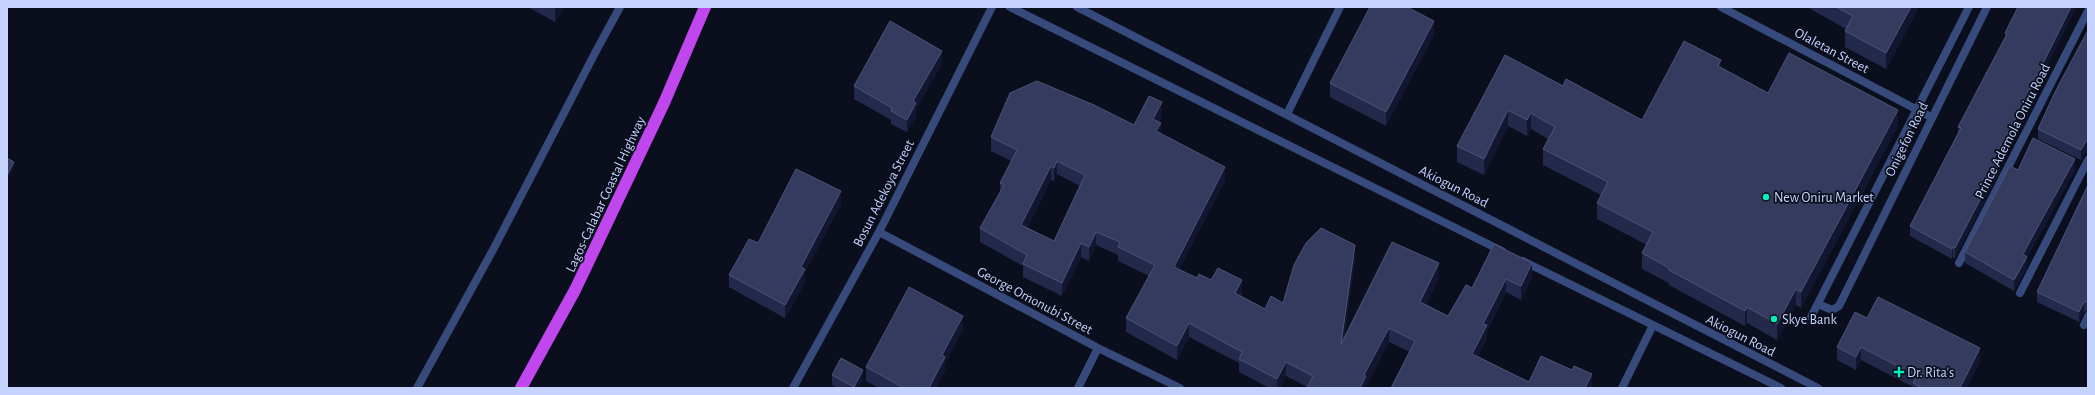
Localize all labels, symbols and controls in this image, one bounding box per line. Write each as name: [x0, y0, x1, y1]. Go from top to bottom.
street label: Olaletan Street: [1792, 25, 1871, 77]
street label: Prince Ademola Oniru Road: [1973, 62, 2053, 201]
street label: Onigefon Road: [1883, 100, 1931, 179]
street label: Lagos-Calabar Coastal Highway: [564, 114, 648, 274]
street label: Bosun Adekoya Street: [851, 137, 917, 249]
street label: Akiogun Road: [1417, 163, 1491, 210]
place label: New Oniru Market: [1774, 191, 1874, 205]
marker: New Oniru Market: [1761, 192, 1771, 202]
street label: George Omonubi Street: [975, 265, 1095, 337]
street label: Akiogun Road: [1704, 312, 1778, 359]
place label: Skye Bank: [1782, 313, 1837, 327]
marker: Skye Bank: [1769, 314, 1779, 324]
place label: Dr. Rita's: [1907, 366, 1954, 380]
marker: Dr. Rita's: [1894, 367, 1904, 377]

